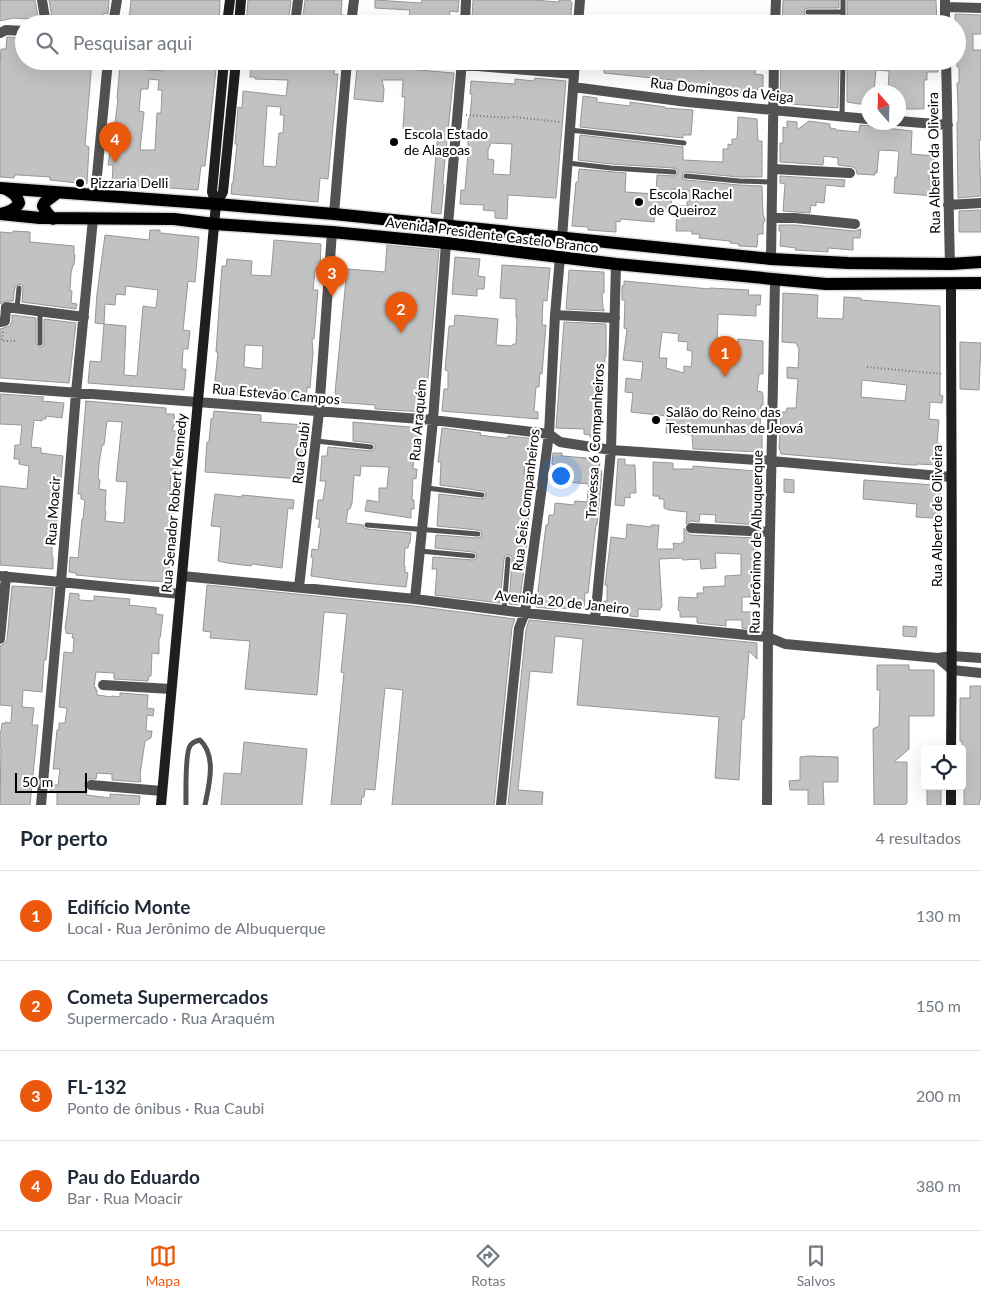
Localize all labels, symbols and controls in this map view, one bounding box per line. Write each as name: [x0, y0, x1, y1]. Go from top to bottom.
search box: [15, 15, 966, 70]
icon: search: [33, 29, 61, 57]
text: Pesquisar aqui: [73, 31, 192, 54]
street label: Rua Domingos da Veiga: [650, 74, 795, 105]
north arrow: [861, 85, 906, 130]
street label: Rua Alberto da Oliveira: [924, 92, 943, 234]
pin: 4: [99, 122, 131, 163]
place label: Escola Estado de Alagoas: [404, 125, 488, 158]
marker: Escola Estado de Alagoas: [388, 136, 400, 148]
place label: Pizzaria Delli: [90, 174, 168, 191]
marker: Pizzaria Delli: [74, 177, 86, 189]
place label: Escola Rachel de Queiroz: [649, 185, 732, 218]
marker: Escola Rachel de Queiroz: [633, 196, 645, 208]
street label: Avenida Presidente Castelo Branco: [385, 213, 600, 256]
pin: 3: [316, 256, 348, 297]
pin: 2: [385, 292, 417, 333]
pin: 1: [709, 336, 741, 377]
street label: Travessa 6 Companheiros: [582, 363, 607, 519]
street label: Rua Araquém: [405, 378, 430, 462]
street label: Rua Estevão Campos: [211, 379, 341, 408]
place label: Salão do Reino das Testemunhas de Jeová: [666, 403, 803, 436]
street label: Rua Senador Robert Kennedy: [157, 412, 190, 593]
marker: Salão do Reino das Testemunhas de Jeová: [650, 414, 662, 426]
street label: Rua Caubi: [288, 421, 313, 485]
street label: Rua Seis Companheiros: [508, 428, 543, 572]
street label: Rua Alberto de Oliveira: [928, 445, 945, 587]
street label: Rua Jerônimo de Albuquerque: [745, 450, 766, 634]
your location: [548, 463, 574, 489]
street label: Rua Moacir: [42, 476, 63, 546]
street label: Avenida 20 de Janeiro: [494, 586, 630, 617]
map controls: [921, 745, 966, 790]
button: locate: [921, 745, 966, 790]
scale bar: [15, 770, 88, 793]
text: 50 m: [22, 773, 53, 790]
text: Por perto: [20, 825, 108, 850]
text: 4 resultados: [875, 828, 961, 847]
text: Edifício Monte: [67, 895, 190, 918]
text: 1: [31, 906, 41, 925]
text: 130 m: [916, 906, 961, 925]
text: Local · Rua Jerônimo de Albuquerque: [67, 918, 326, 937]
text: Cometa Supermercados: [67, 985, 268, 1008]
text: 2: [31, 996, 41, 1015]
text: 150 m: [916, 996, 961, 1015]
text: Supermercado · Rua Araquém: [67, 1008, 275, 1027]
text: FL-132: [67, 1075, 127, 1098]
text: 3: [31, 1086, 41, 1105]
text: 200 m: [916, 1086, 961, 1105]
text: Ponto de ônibus · Rua Caubi: [67, 1098, 264, 1117]
text: Pau do Eduardo: [67, 1165, 200, 1188]
text: 4: [31, 1176, 41, 1195]
text: 380 m: [916, 1176, 961, 1195]
text: Bar · Rua Moacir: [67, 1188, 183, 1207]
tab: Mapa: [146, 1242, 180, 1289]
tab: Rotas: [471, 1242, 505, 1289]
tab: Salvos: [797, 1242, 835, 1289]

